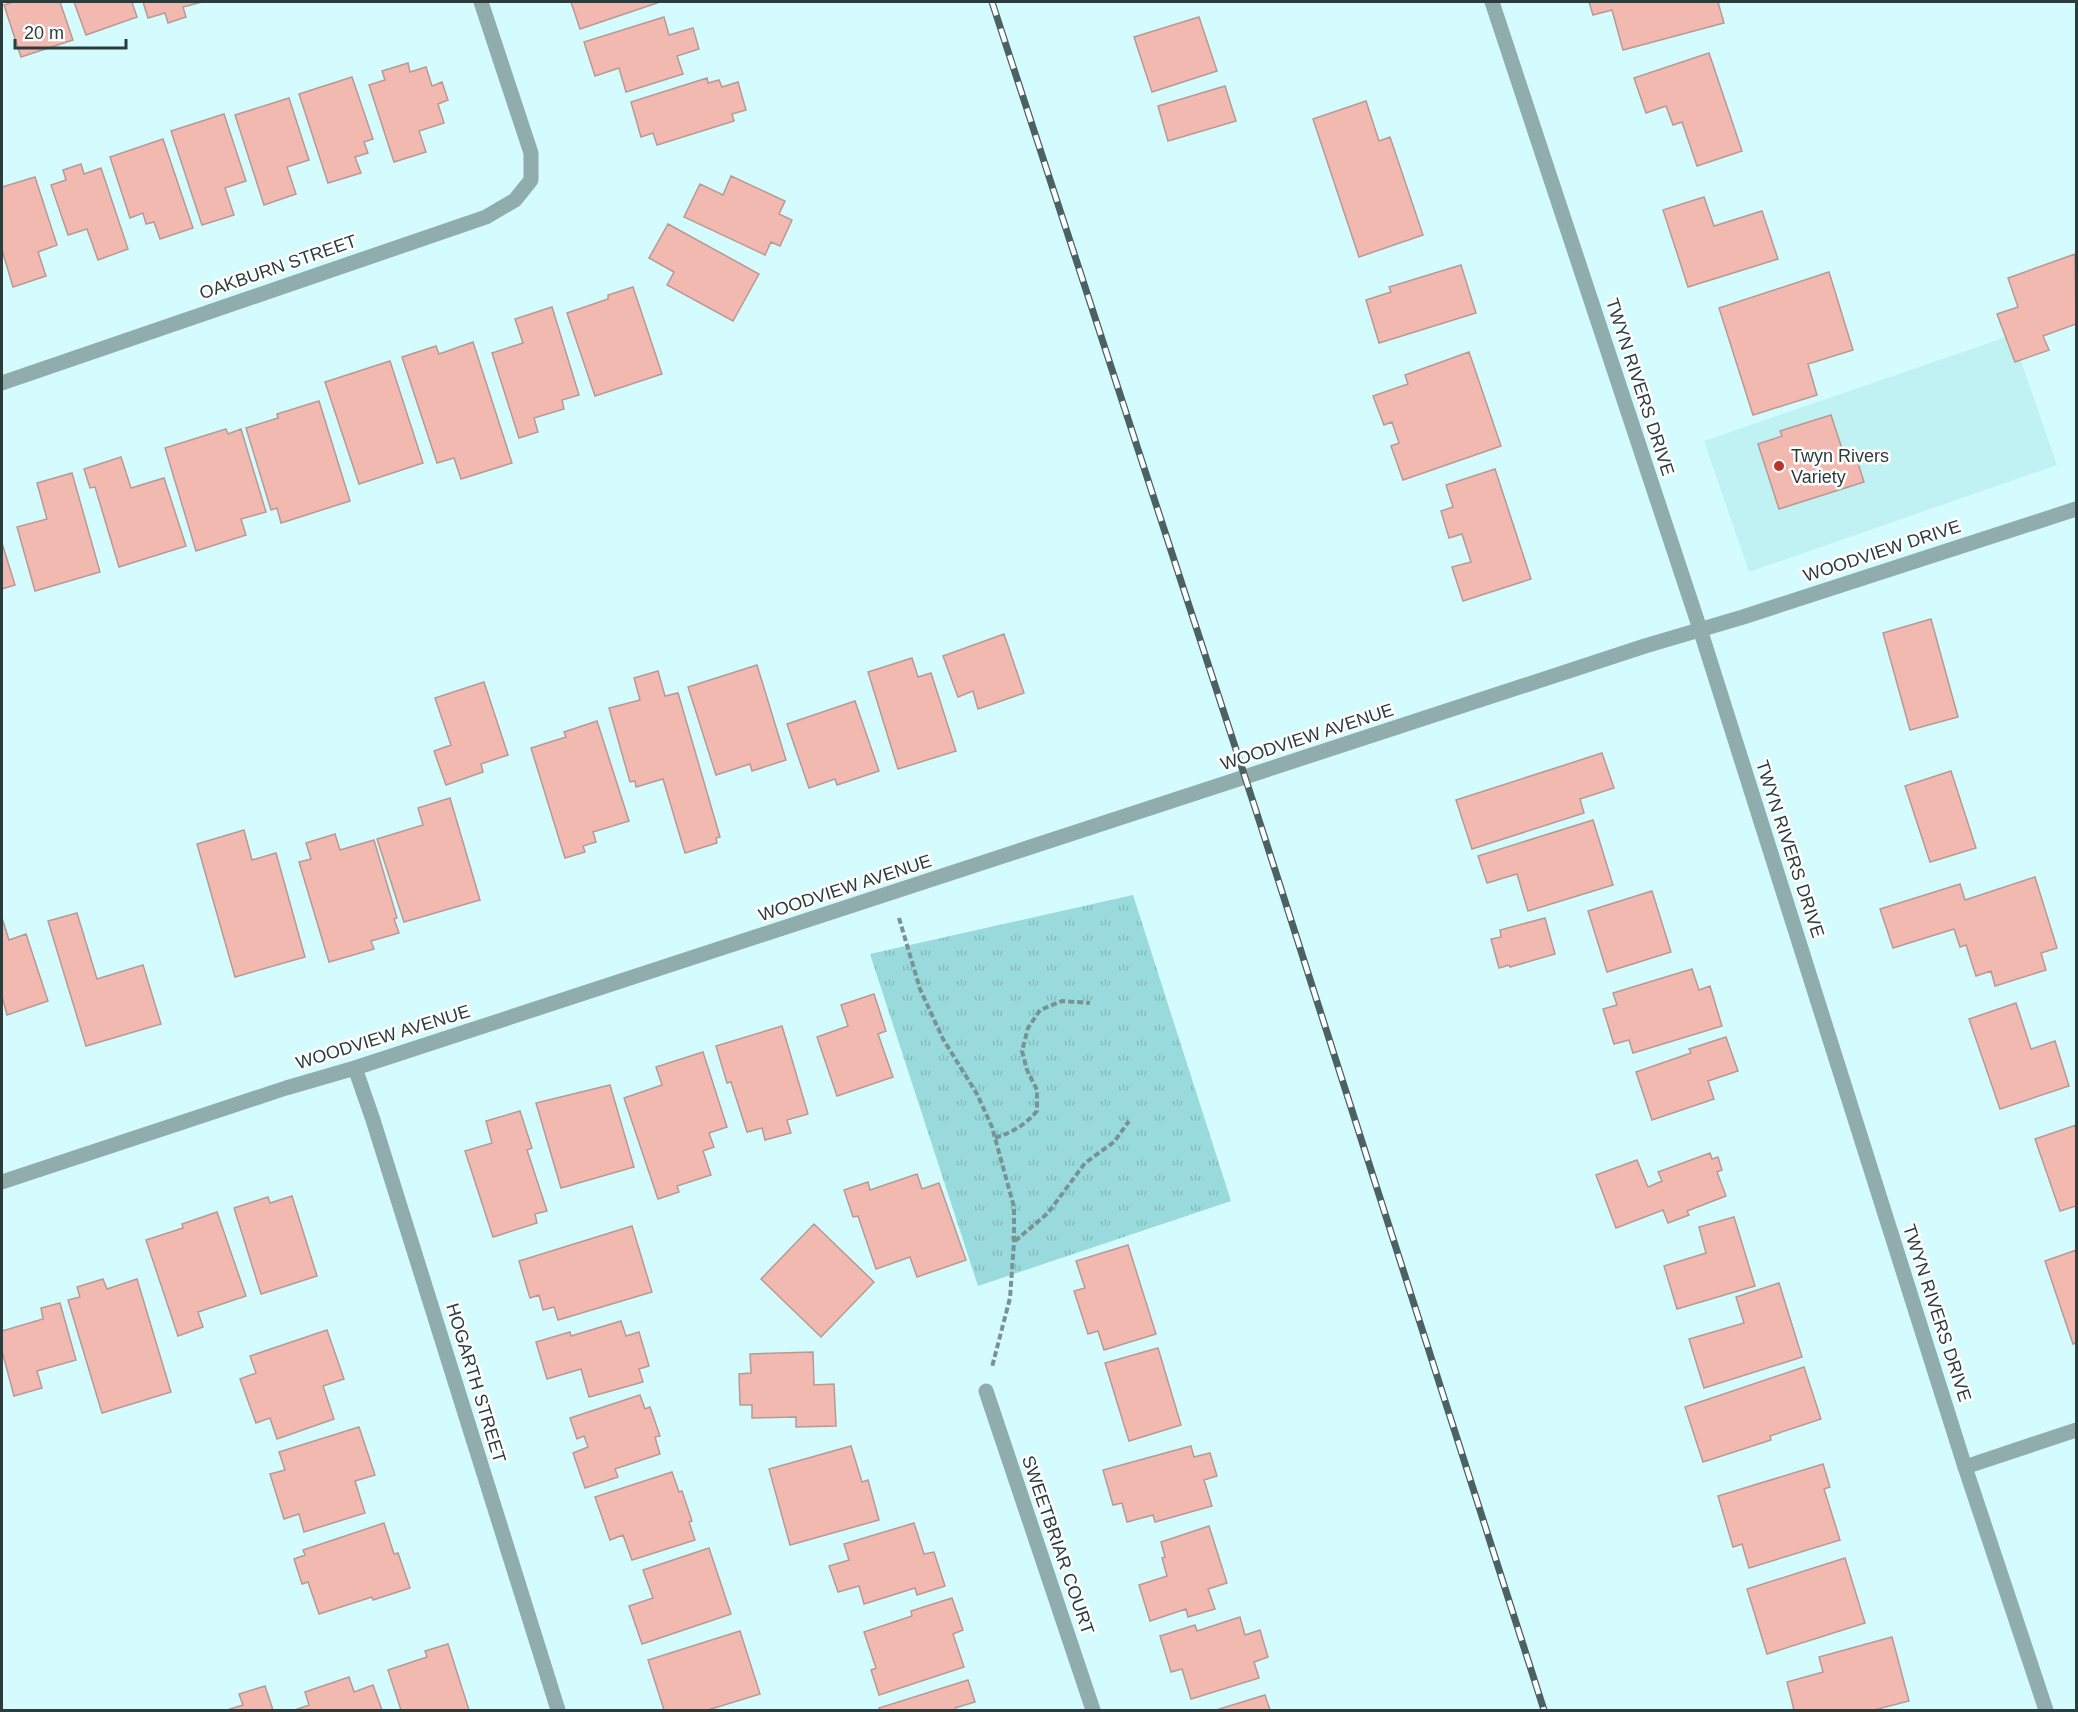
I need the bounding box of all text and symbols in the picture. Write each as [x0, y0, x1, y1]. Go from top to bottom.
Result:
scale bar [15, 12, 126, 50]
text: 20 m [24, 23, 64, 43]
street label: OAKBURN STREET [197, 231, 359, 303]
street label: TWYN RIVERS DRIVE [1602, 296, 1678, 478]
place label: Twyn Rivers Variety [1791, 446, 1889, 487]
marker: Twyn Rivers Variety [1772, 459, 1786, 473]
street label: WOODVIEW DRIVE [1801, 516, 1963, 586]
street label: WOODVIEW AVENUE [1218, 700, 1396, 774]
street label: TWYN RIVERS DRIVE [1752, 758, 1828, 940]
street label: WOODVIEW AVENUE [756, 851, 934, 925]
street label: WOODVIEW AVENUE [294, 1001, 472, 1073]
street label: TWYN RIVERS DRIVE [1899, 1222, 1975, 1404]
street label: HOGARTH STREET [442, 1301, 510, 1465]
street label: SWEETBRIAR COURT [1018, 1453, 1098, 1637]

